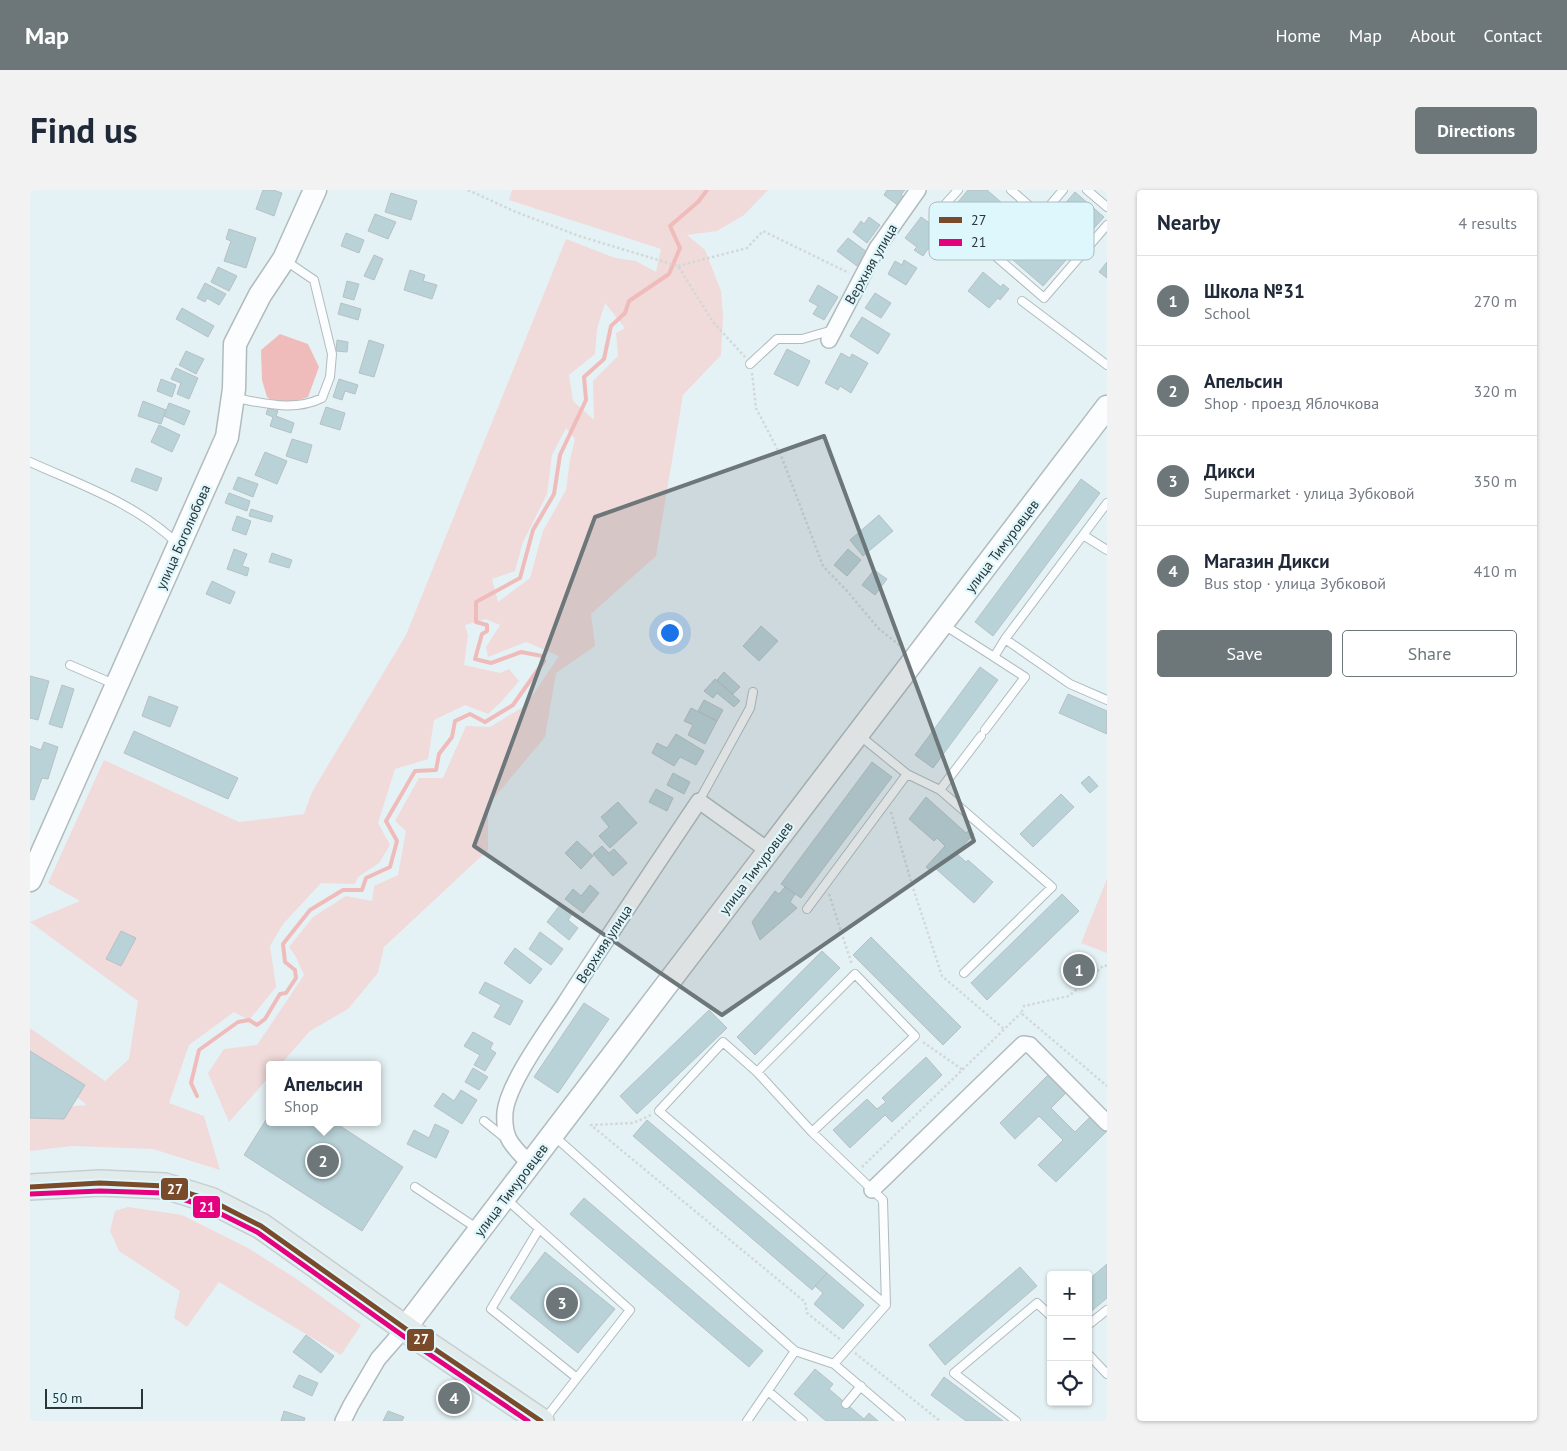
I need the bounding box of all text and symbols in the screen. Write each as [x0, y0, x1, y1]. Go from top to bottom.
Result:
text: Map [25, 20, 69, 51]
text: Home [1275, 24, 1321, 47]
text: Map [1349, 24, 1382, 47]
text: About [1410, 24, 1456, 47]
text: Contact [1484, 24, 1542, 47]
text: Find us [30, 107, 138, 153]
button: Directions [1415, 107, 1537, 154]
legend [929, 202, 1094, 260]
text: Nearby [1157, 209, 1220, 236]
text: 27 [971, 211, 986, 229]
text: 4 results [1458, 213, 1517, 233]
street label: Верхняя улица [841, 220, 901, 307]
text: 21 [971, 233, 986, 251]
text: Школа №31 [1204, 279, 1305, 303]
text: 1 [1168, 291, 1178, 311]
text: 270 m [1474, 291, 1517, 311]
text: School [1204, 303, 1250, 323]
text: Апельсин [1204, 369, 1283, 393]
text: 2 [1168, 381, 1178, 401]
text: 320 m [1474, 381, 1517, 401]
text: Shop · проезд Яблочкова [1204, 393, 1379, 413]
text: Дикси [1204, 459, 1255, 483]
text: 3 [1168, 471, 1178, 491]
text: 350 m [1474, 471, 1517, 491]
street label: улица Боголюбова [152, 482, 214, 592]
text: Supermarket · улица Зубковой [1204, 483, 1415, 503]
street label: улица Тимуровцев [961, 496, 1043, 596]
text: Магазин Дикси [1204, 549, 1330, 573]
text: 4 [1168, 561, 1178, 581]
text: 410 m [1474, 561, 1517, 581]
text: Bus stop · улица Зубковой [1204, 573, 1386, 593]
your location [657, 620, 683, 646]
button: Save [1157, 630, 1332, 677]
button: Share [1342, 630, 1517, 677]
street label: улица Тимуровцев [715, 818, 797, 918]
street label: Верхняя улица [572, 901, 636, 987]
pin: 1 [1063, 951, 1095, 989]
popup [266, 1061, 381, 1126]
text: Апельсин [284, 1072, 363, 1096]
text: Shop [284, 1096, 319, 1116]
street label: улица Тимуровцев [470, 1140, 552, 1240]
pin: 2 [307, 1142, 339, 1180]
line badge: 27 [160, 1177, 189, 1201]
text: 27 [167, 1180, 183, 1198]
line badge: 21 [192, 1195, 221, 1219]
text: 21 [199, 1198, 215, 1216]
map controls [1047, 1271, 1092, 1406]
button: + [1047, 1271, 1092, 1316]
pin: 3 [546, 1284, 578, 1322]
button: − [1047, 1316, 1092, 1361]
line badge: 27 [406, 1328, 435, 1352]
text: 27 [413, 1330, 429, 1348]
button: locate [1047, 1361, 1092, 1406]
pin: 4 [438, 1379, 470, 1417]
scale bar [45, 1386, 142, 1409]
text: 50 m [52, 1389, 82, 1407]

